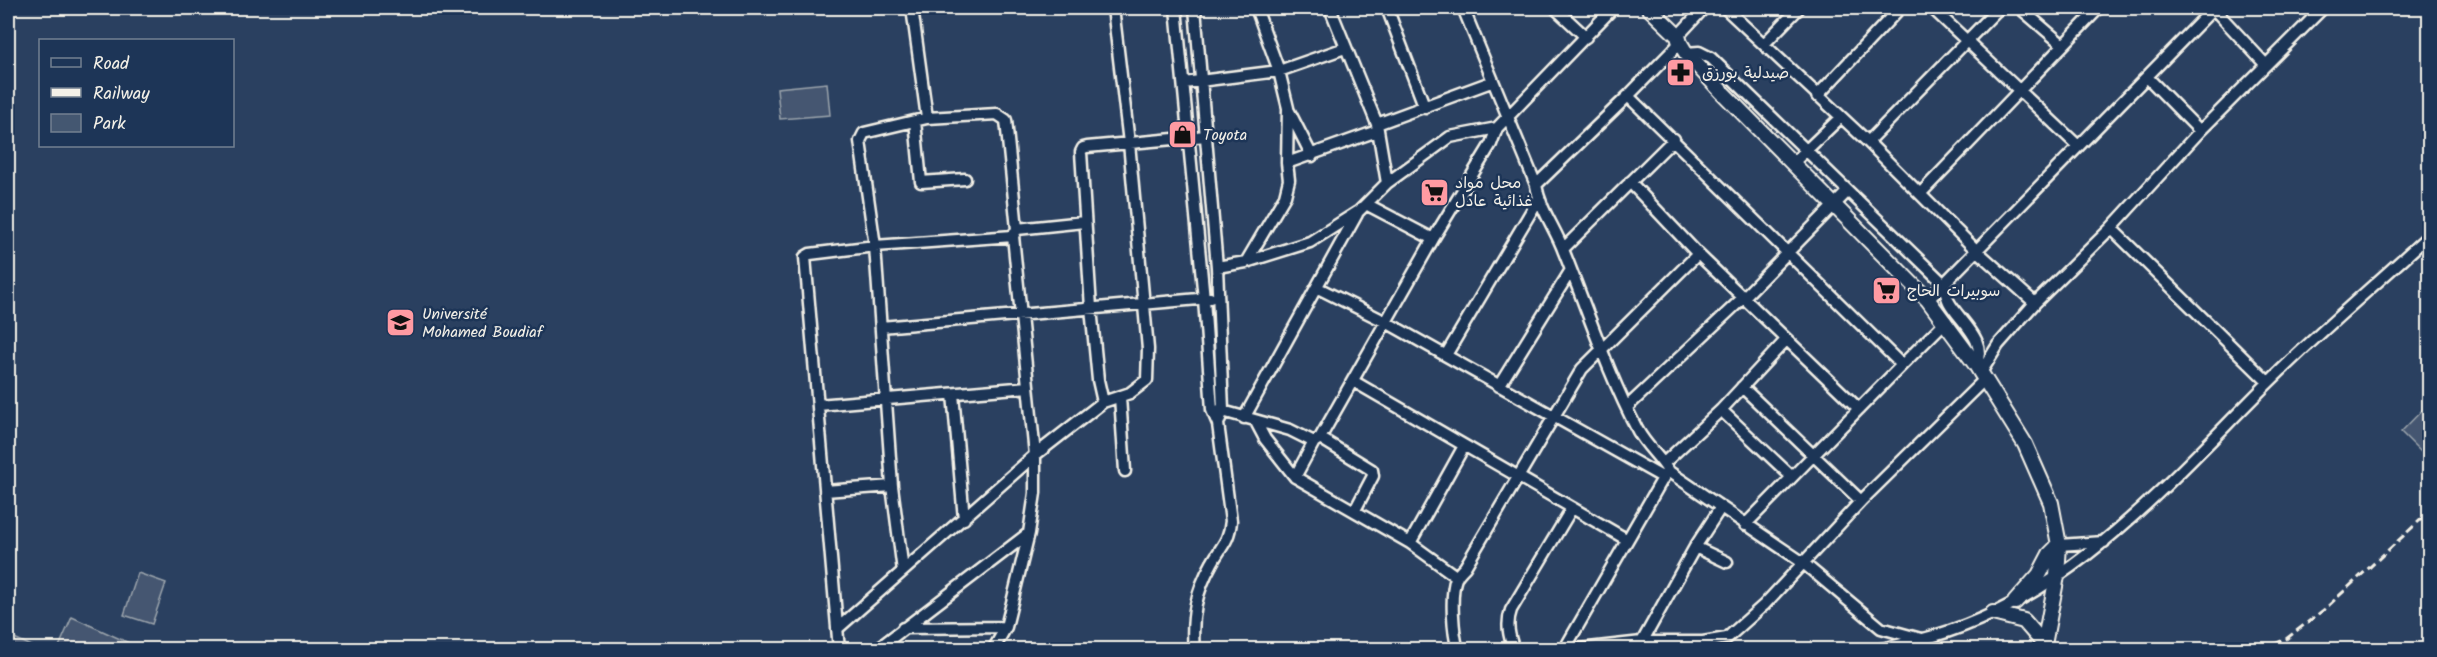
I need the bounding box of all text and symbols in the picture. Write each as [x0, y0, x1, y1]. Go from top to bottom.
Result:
legend [39, 39, 234, 147]
text: Road [93, 50, 130, 79]
pharmacy icon: صيدلية بورزق [1665, 57, 1697, 89]
place label: صيدلية بورزق [1702, 61, 1789, 86]
text: Railway [93, 80, 150, 109]
text: Park [93, 110, 126, 139]
shop icon: Toyota [1166, 119, 1198, 151]
place label: Toyota [1203, 123, 1247, 148]
place label: محل مواد غذائية عادل [1455, 171, 1533, 214]
supermarket icon: محل مواد غذائية عادل [1418, 176, 1450, 208]
supermarket icon: سوبيرات الحاج [1870, 275, 1902, 307]
place label: سوبيرات الحاج [1907, 279, 2000, 304]
place label: Université Mohamed Boudiaf [422, 302, 545, 345]
school or university icon: Université Mohamed Boudiaf [385, 307, 417, 339]

